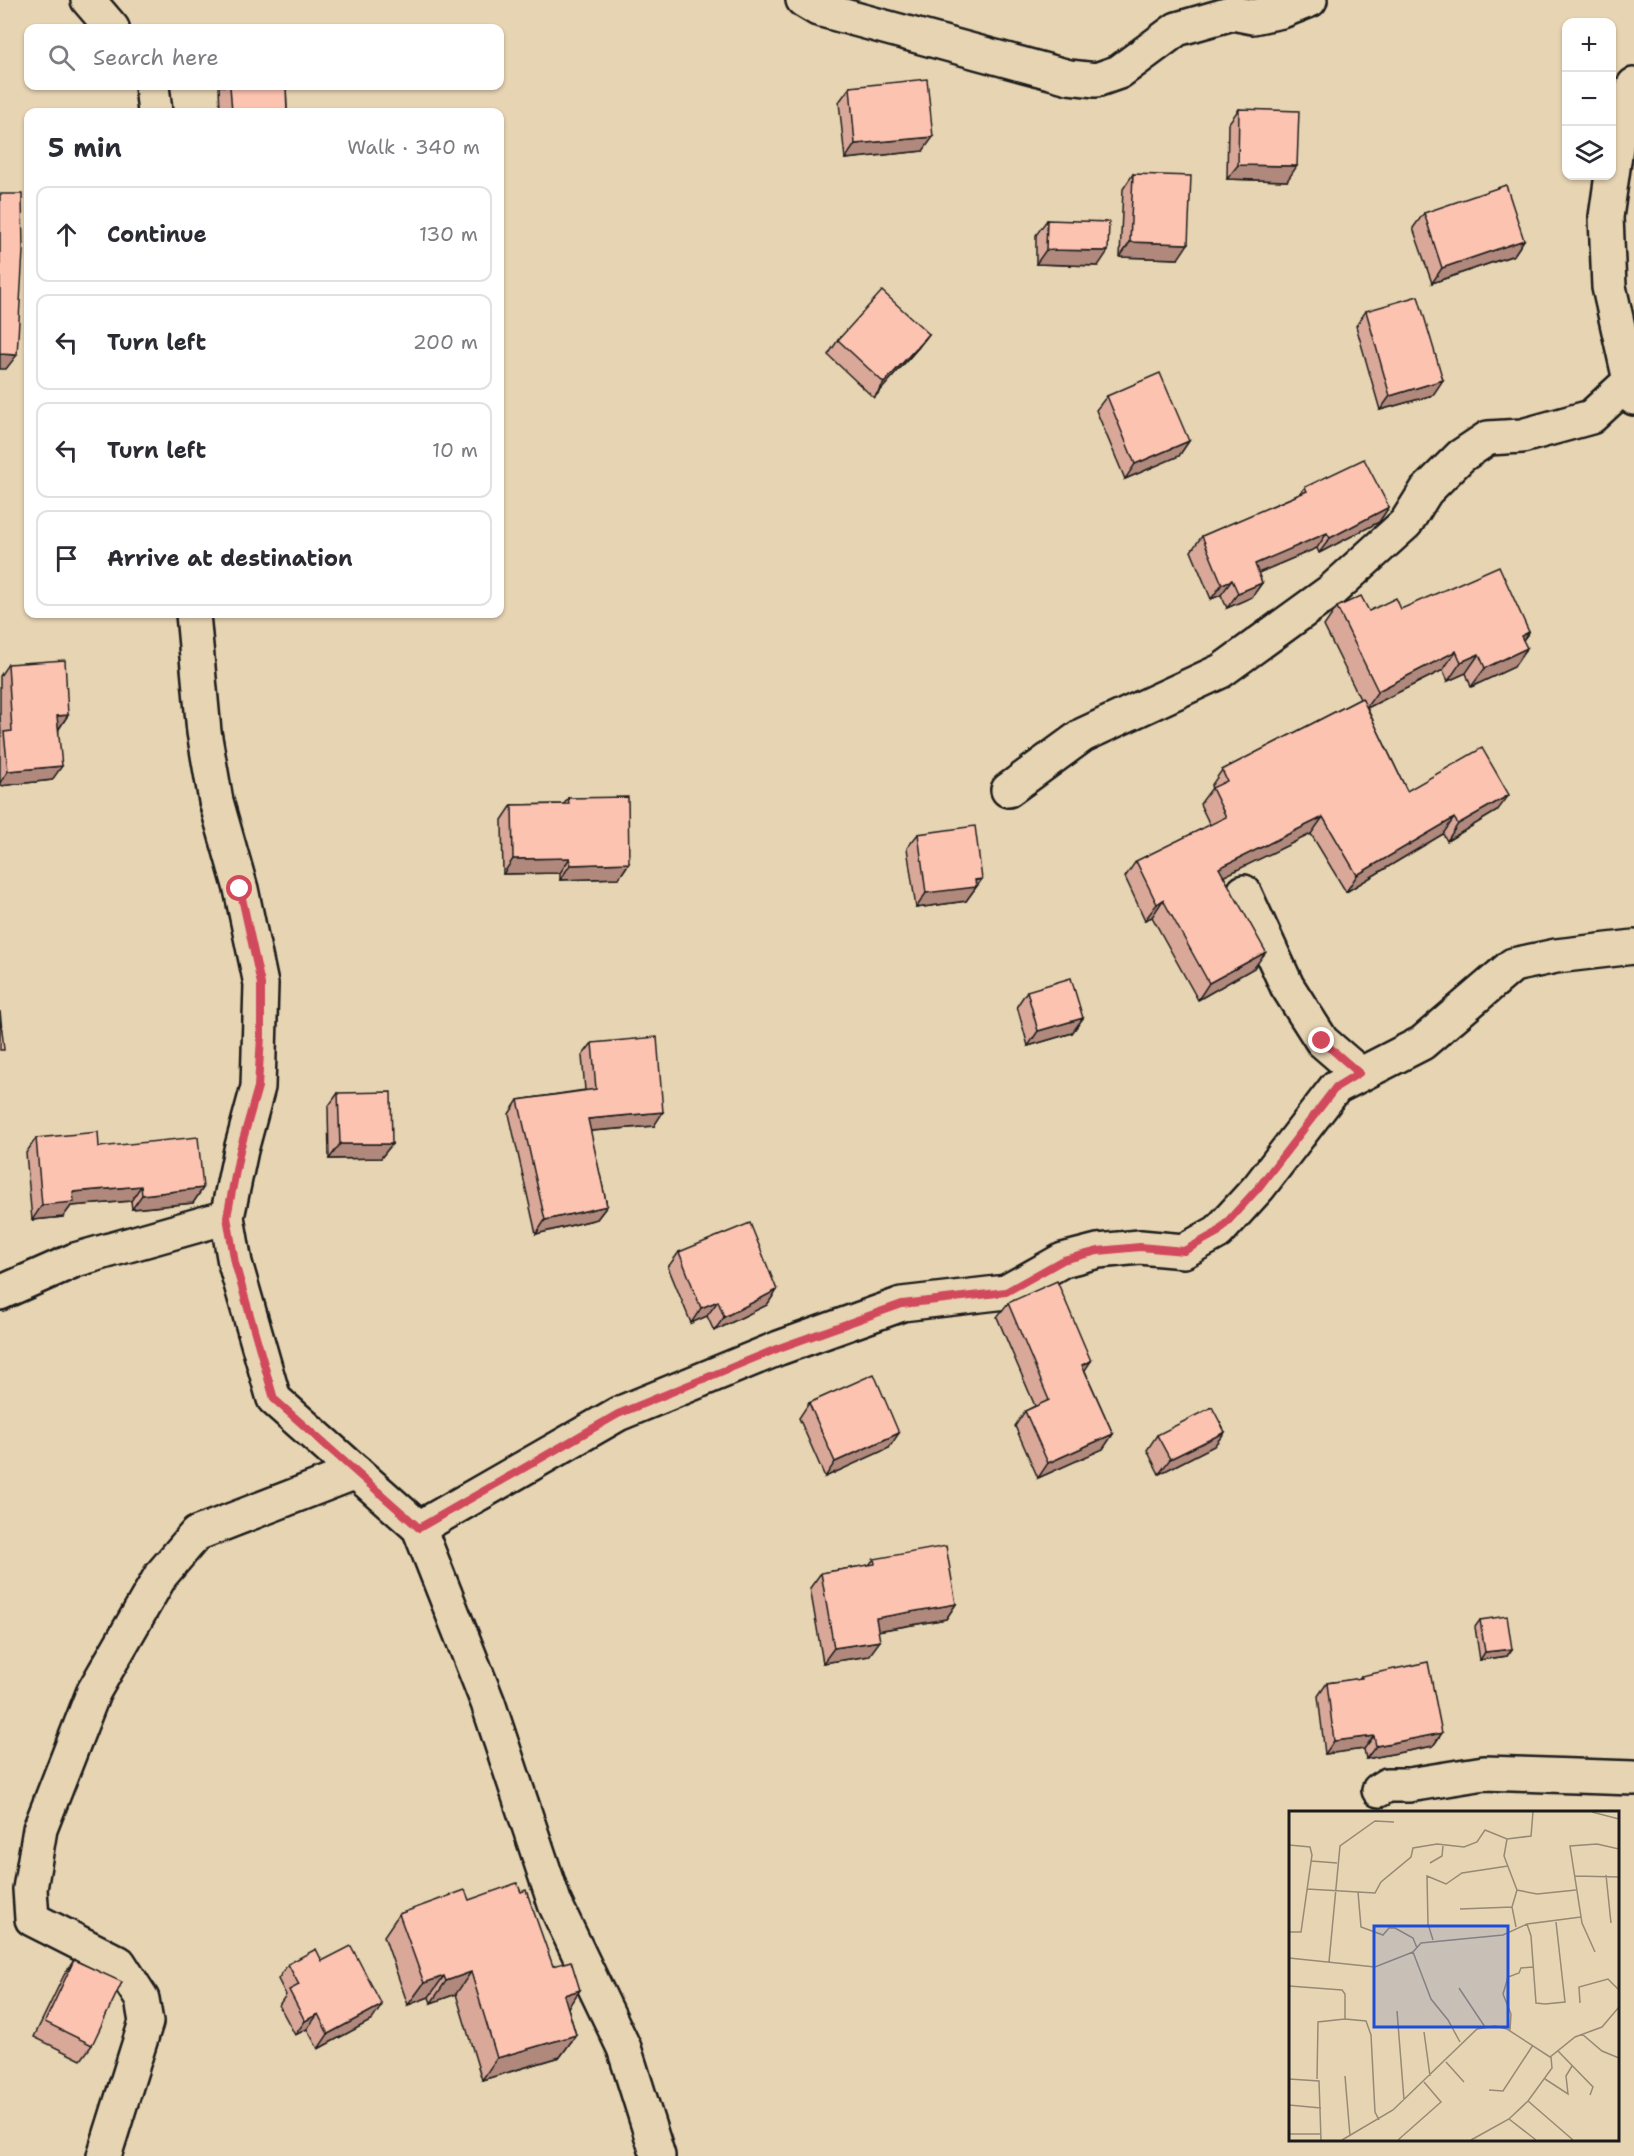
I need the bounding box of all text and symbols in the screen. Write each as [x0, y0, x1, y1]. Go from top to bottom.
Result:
map controls [1562, 18, 1616, 180]
button: + [1562, 18, 1616, 72]
search box [24, 24, 504, 90]
icon: search [45, 41, 78, 74]
text: Search here [93, 43, 219, 72]
button: − [1562, 72, 1616, 126]
button: layers [1562, 126, 1616, 180]
text: 5 min [48, 130, 122, 165]
text: Walk · 340 m [347, 134, 480, 160]
icon: ahead [50, 218, 83, 251]
text: Continue [107, 220, 207, 249]
text: 130 m [419, 221, 478, 247]
icon: left [50, 326, 83, 359]
text: Turn left [107, 328, 206, 357]
text: 200 m [413, 329, 478, 355]
icon: left [50, 434, 83, 467]
text: Turn left [107, 436, 206, 465]
text: 10 m [432, 437, 478, 463]
icon: arrive [50, 542, 83, 575]
text: Arrive at destination [107, 544, 353, 573]
route start [226, 875, 252, 901]
route end [1308, 1027, 1334, 1053]
inset map [1289, 1811, 1619, 2141]

